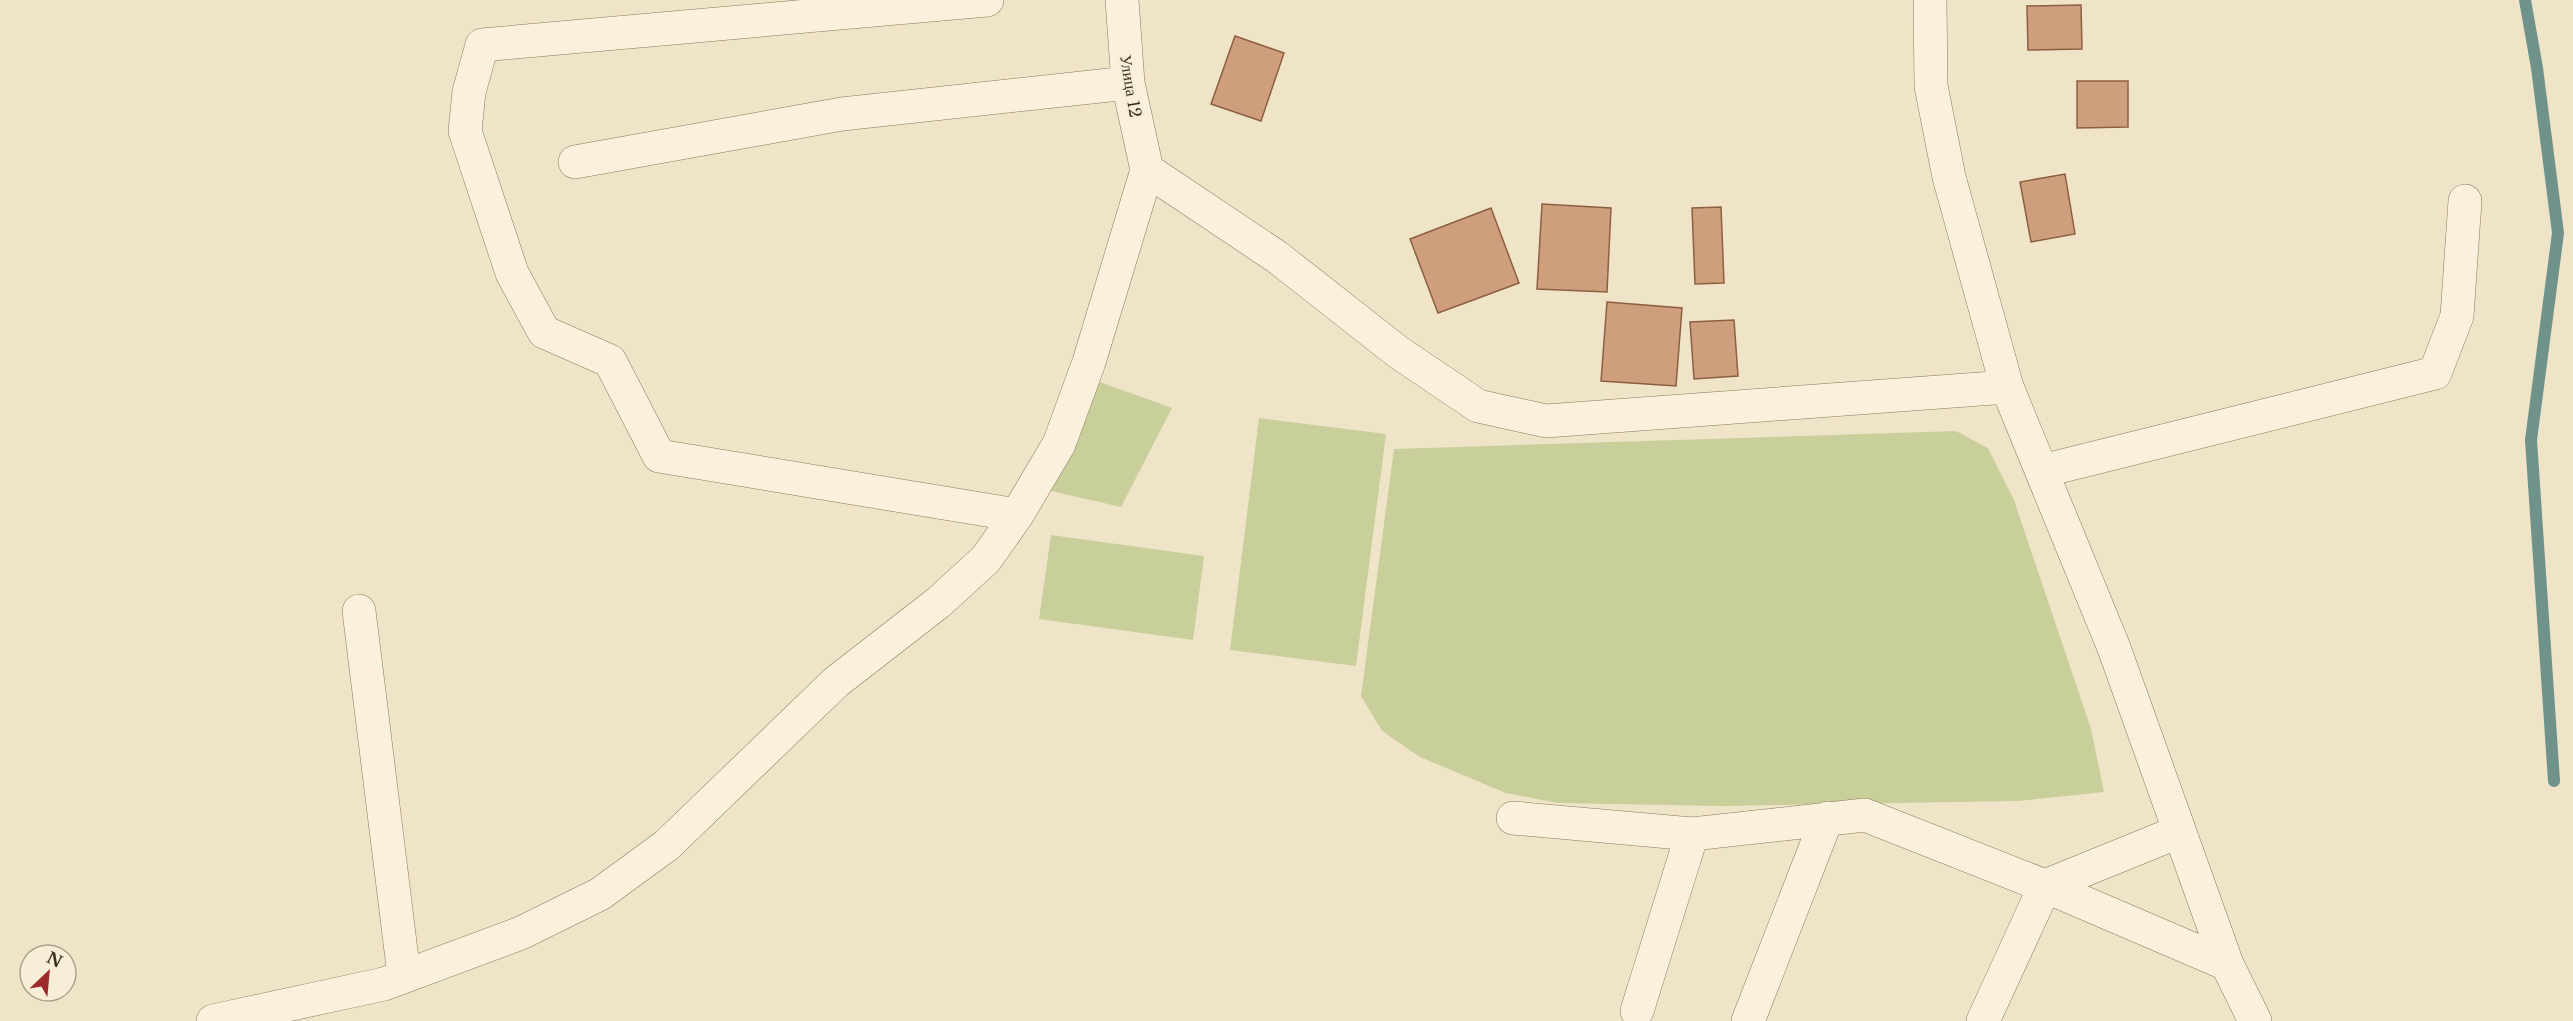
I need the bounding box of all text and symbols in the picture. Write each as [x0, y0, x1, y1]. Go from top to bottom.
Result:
street label: Улица 12 [1116, 53, 1146, 119]
north arrow [18, 943, 78, 1003]
text: N [43, 947, 66, 972]

